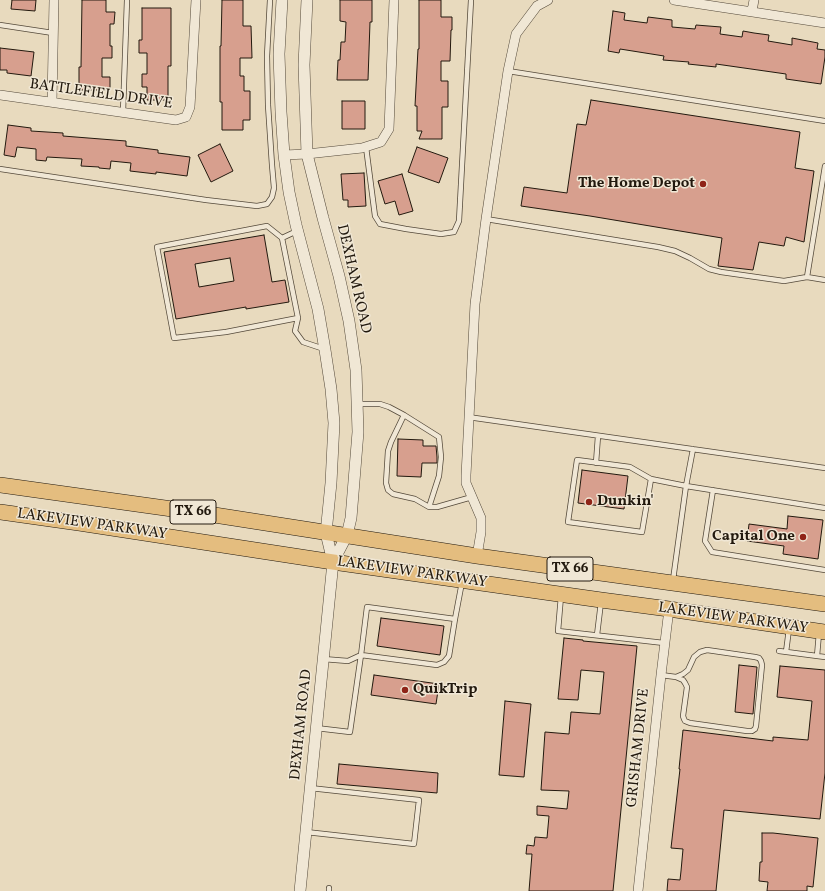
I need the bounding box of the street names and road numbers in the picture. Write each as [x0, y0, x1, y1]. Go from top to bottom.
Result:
street label: BATTLEFIELD DRIVE [29, 76, 173, 114]
street label: DEXHAM ROAD [332, 223, 374, 335]
road number: TX 66 [170, 500, 216, 524]
street label: LAKEVIEW PARKWAY [16, 506, 168, 544]
street label: LAKEVIEW PARKWAY [336, 554, 488, 592]
road number: TX 66 [547, 557, 593, 581]
street label: LAKEVIEW PARKWAY [657, 600, 809, 638]
street label: DEXHAM ROAD [287, 669, 317, 781]
street label: GRISHAM DRIVE [624, 688, 654, 808]

